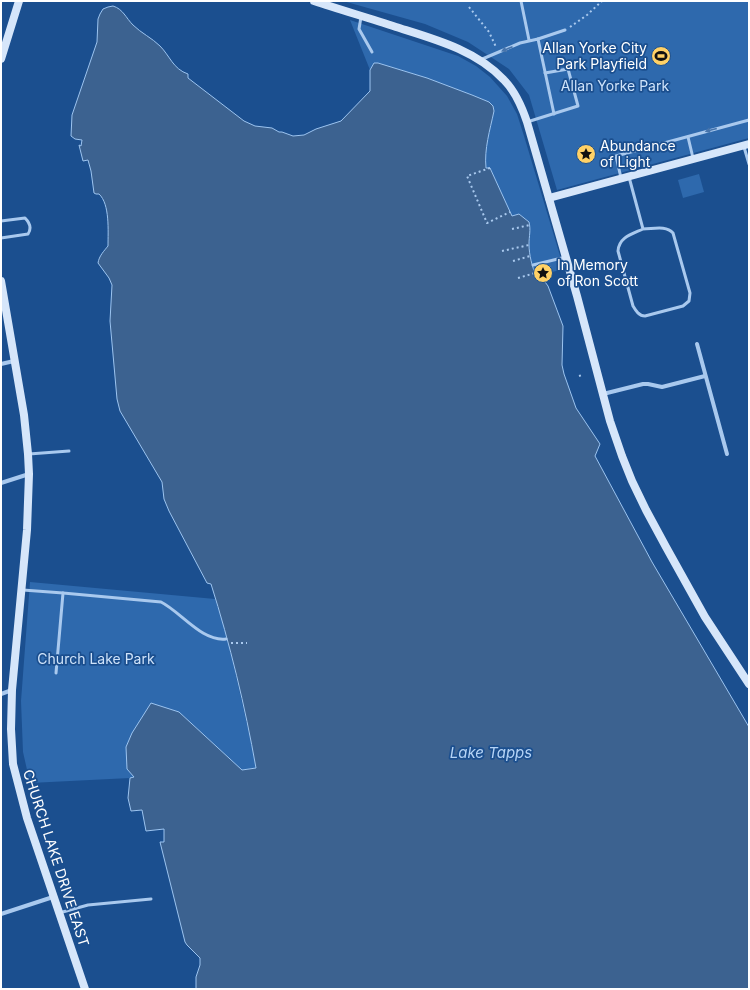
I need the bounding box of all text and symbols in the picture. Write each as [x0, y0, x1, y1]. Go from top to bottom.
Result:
place label: Allan Yorke City Park Playfield [542, 39, 647, 72]
sports icon: Allan Yorke City Park Playfield [650, 45, 672, 67]
one-way arrow [501, 46, 513, 52]
park label: Allan Yorke Park [561, 77, 669, 94]
one-way arrow [705, 127, 717, 133]
place label: Abundance of Light [600, 137, 676, 170]
place icon: Abundance of Light [575, 143, 597, 165]
place label: In Memory of Ron Scott [557, 256, 639, 289]
place icon: In Memory of Ron Scott [532, 262, 554, 284]
park label: Church Lake Park [37, 650, 155, 667]
water label: Lake Tapps [450, 743, 532, 762]
street label: CHURCH LAKE DRIVE EAST [20, 767, 93, 948]

